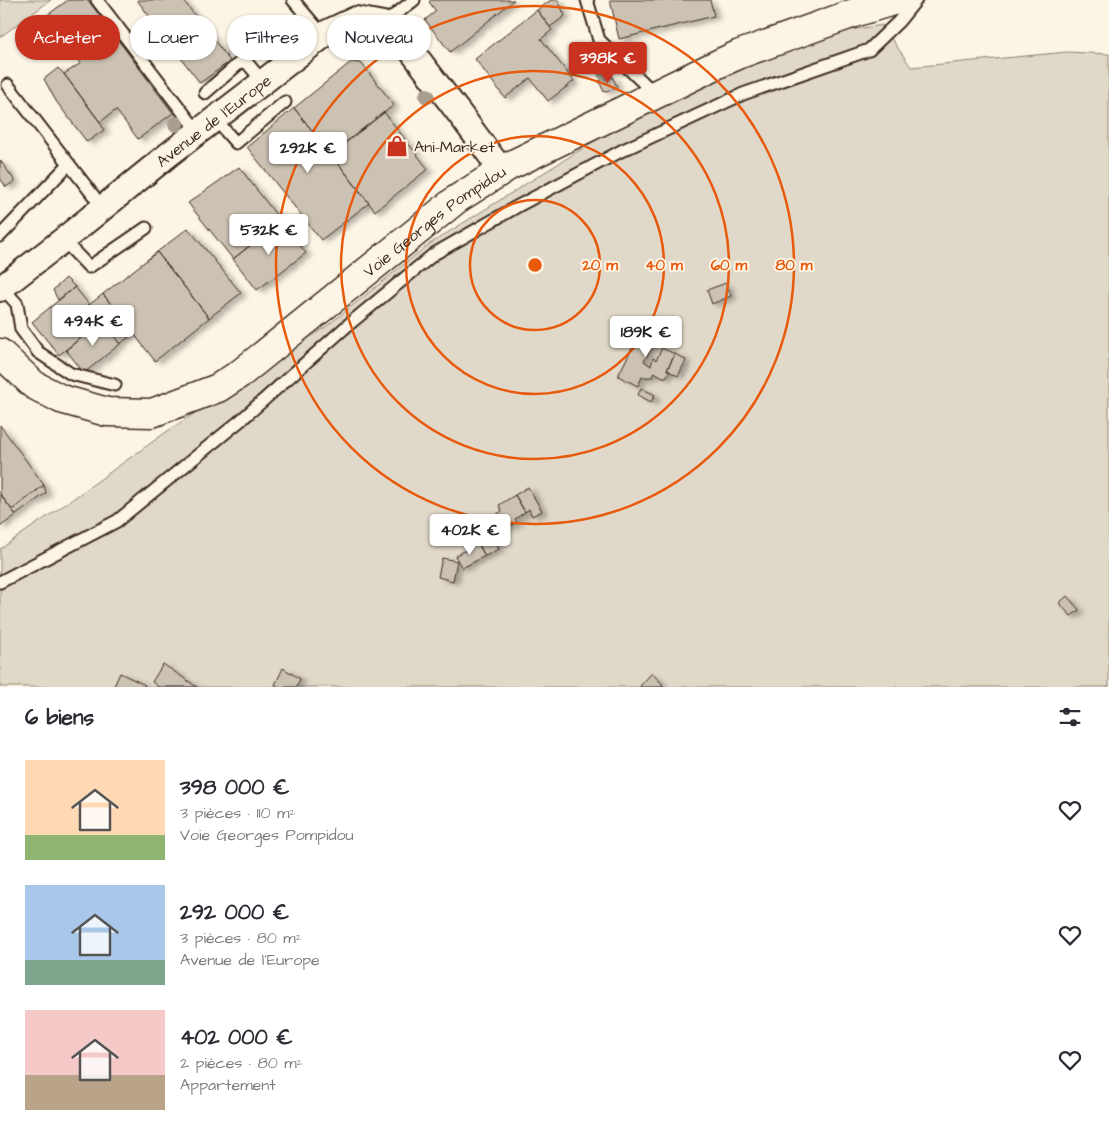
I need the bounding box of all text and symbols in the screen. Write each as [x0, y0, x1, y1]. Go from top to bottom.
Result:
chip: Acheter [15, 15, 120, 60]
chip: Louer [130, 15, 217, 60]
chip: Filtres [227, 15, 317, 60]
chip: Nouveau [327, 15, 431, 60]
pin: 398K € [567, 42, 649, 84]
text: 398K € [580, 47, 636, 69]
street label: Avenue de l'Europe [152, 69, 276, 172]
pin: 292K € [267, 132, 349, 174]
shop icon: Ani-Market [384, 133, 410, 159]
place label: Ani-Market [414, 136, 495, 158]
text: 292K € [280, 137, 336, 159]
street label: Voie Georges Pompidou [359, 161, 510, 282]
pin: 532K € [228, 214, 310, 256]
text: 532K € [240, 219, 298, 241]
text: 20 m [581, 255, 618, 276]
text: 40 m [645, 255, 683, 276]
text: 60 m [711, 255, 748, 276]
text: 80 m [776, 255, 813, 276]
centre of rings [526, 256, 544, 274]
pin: 494K € [52, 304, 134, 347]
text: 494K € [63, 310, 123, 332]
pin: 189K € [605, 316, 687, 358]
text: 189K € [621, 321, 671, 343]
pin: 402K € [429, 514, 511, 556]
text: 402K € [441, 519, 499, 541]
text: 6 biens [25, 703, 94, 732]
icon: filters [1056, 703, 1084, 731]
text: 398 000 € [180, 773, 290, 802]
icon: home [65, 780, 125, 840]
icon: heart [1056, 796, 1084, 824]
text: 3 pièces · 110 m² [180, 802, 295, 824]
text: Voie Georges Pompidou [180, 824, 354, 846]
text: 292 000 € [180, 898, 289, 927]
icon: home [65, 905, 125, 965]
icon: heart [1056, 921, 1084, 949]
text: 3 pièces · 80 m² [180, 927, 302, 949]
text: Avenue de l'Europe [180, 949, 320, 971]
text: 402 000 € [180, 1023, 293, 1052]
icon: home [65, 1030, 125, 1090]
icon: heart [1056, 1046, 1084, 1074]
text: 2 pièces · 80 m² [180, 1052, 303, 1074]
text: Appartement [180, 1074, 276, 1096]

